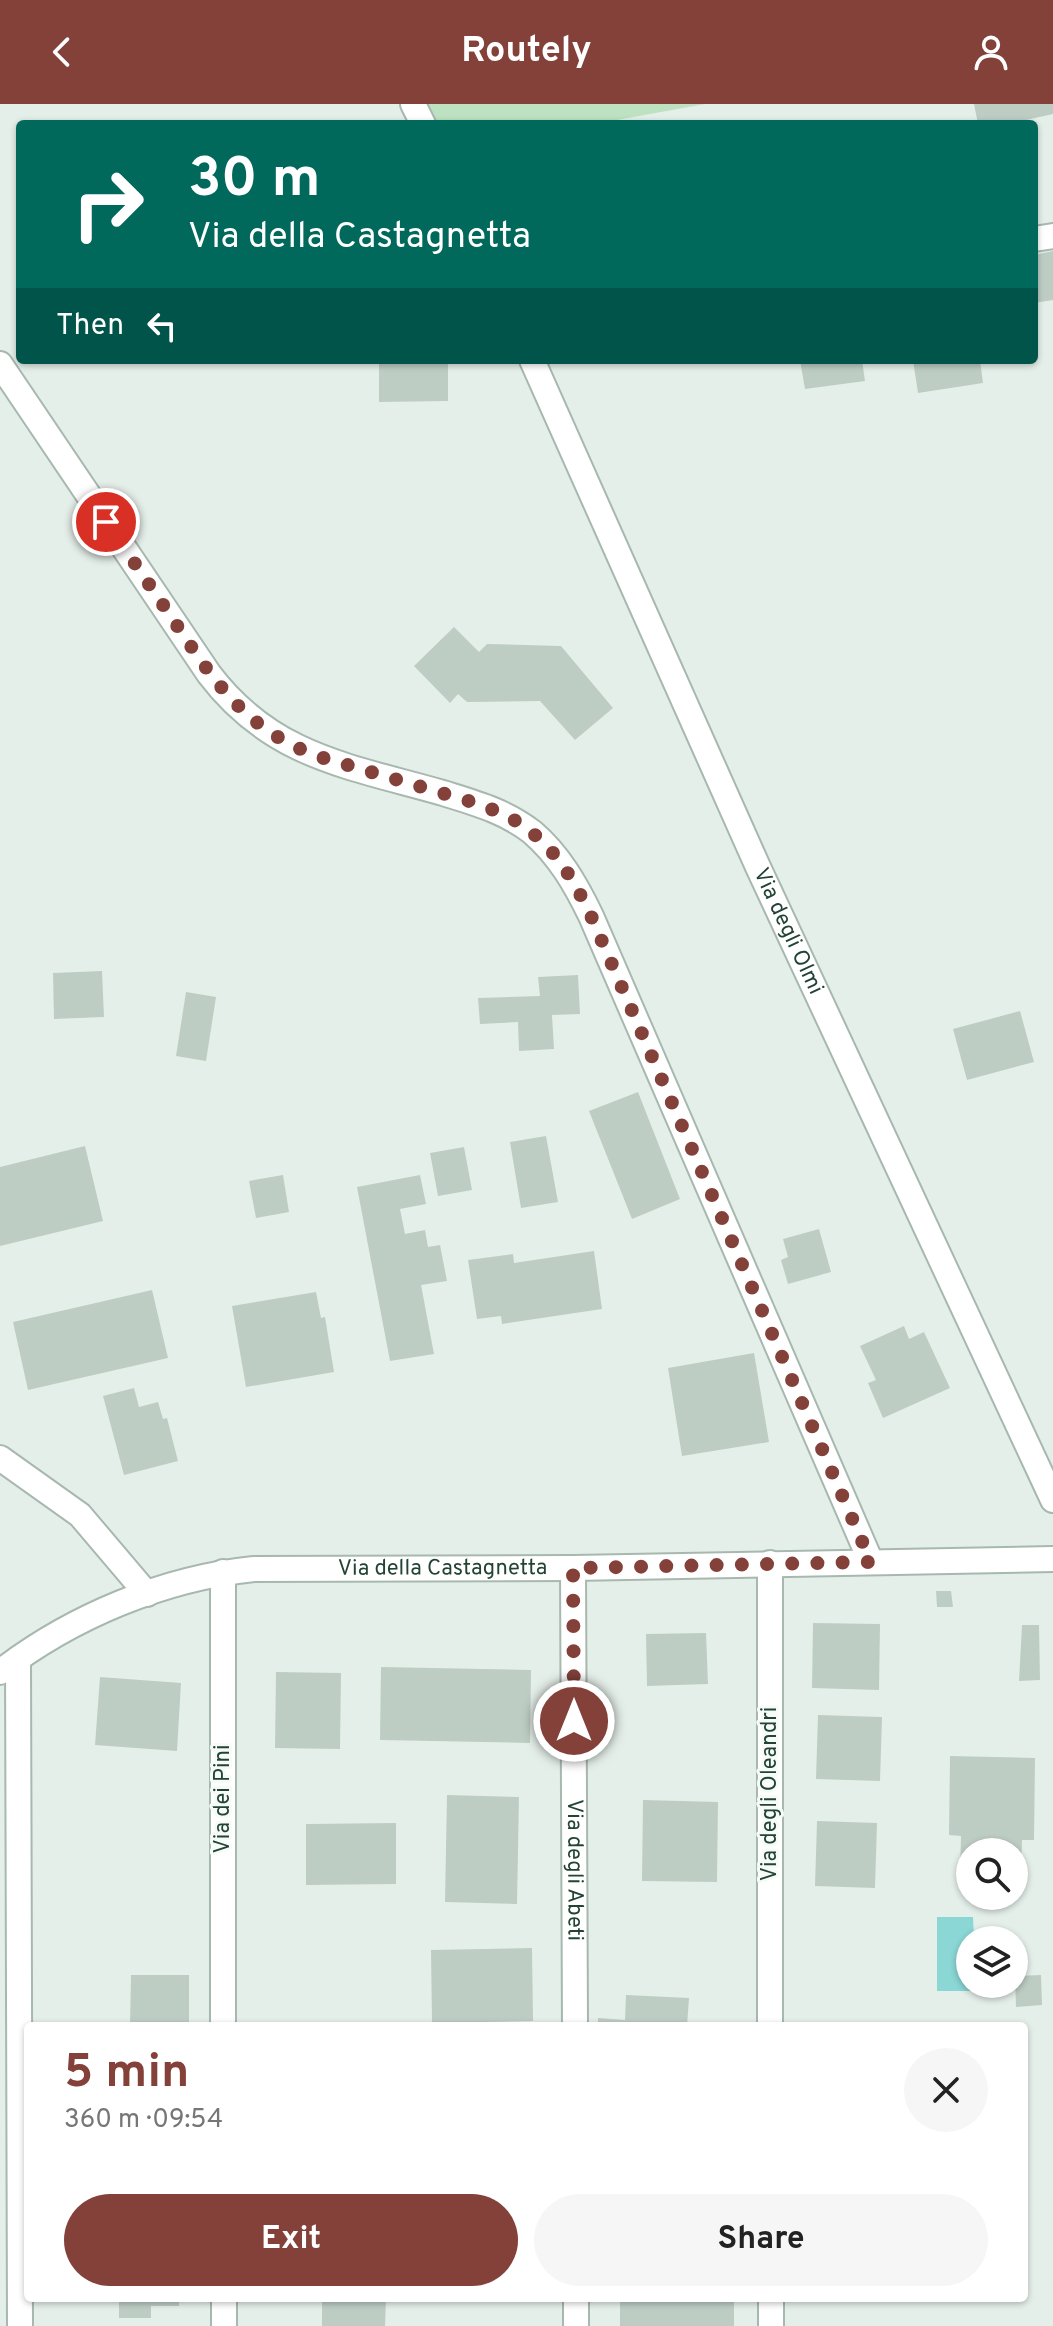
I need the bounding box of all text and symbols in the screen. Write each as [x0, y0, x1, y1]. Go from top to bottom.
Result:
text: Routely [461, 29, 592, 75]
icon: back [40, 30, 84, 74]
icon: person [969, 30, 1013, 74]
text: 30 m [188, 146, 321, 216]
icon: right [56, 152, 160, 256]
text: Via della Castagnetta [188, 215, 531, 261]
icon: left [140, 304, 184, 348]
text: Then [56, 308, 124, 345]
pin [72, 488, 140, 556]
icon: arrive [84, 500, 128, 544]
street label: Via degli Olmi [747, 864, 829, 999]
street label: Via della Castagnetta [338, 1555, 547, 1582]
position arrow [532, 1679, 616, 1763]
street label: Via degli Oleandri [757, 1707, 784, 1881]
street label: Via dei Pini [210, 1744, 237, 1854]
street label: Via degli Abeti [561, 1799, 588, 1941]
map controls [956, 1838, 1028, 1998]
button: search [956, 1838, 1028, 1910]
button: layers [956, 1926, 1028, 1998]
text: 5 min [64, 2044, 189, 2104]
button: close [904, 2048, 988, 2132]
text: 360 m · 09:54 [64, 2104, 223, 2137]
button: Exit [64, 2194, 518, 2286]
button: Share [534, 2194, 988, 2286]

